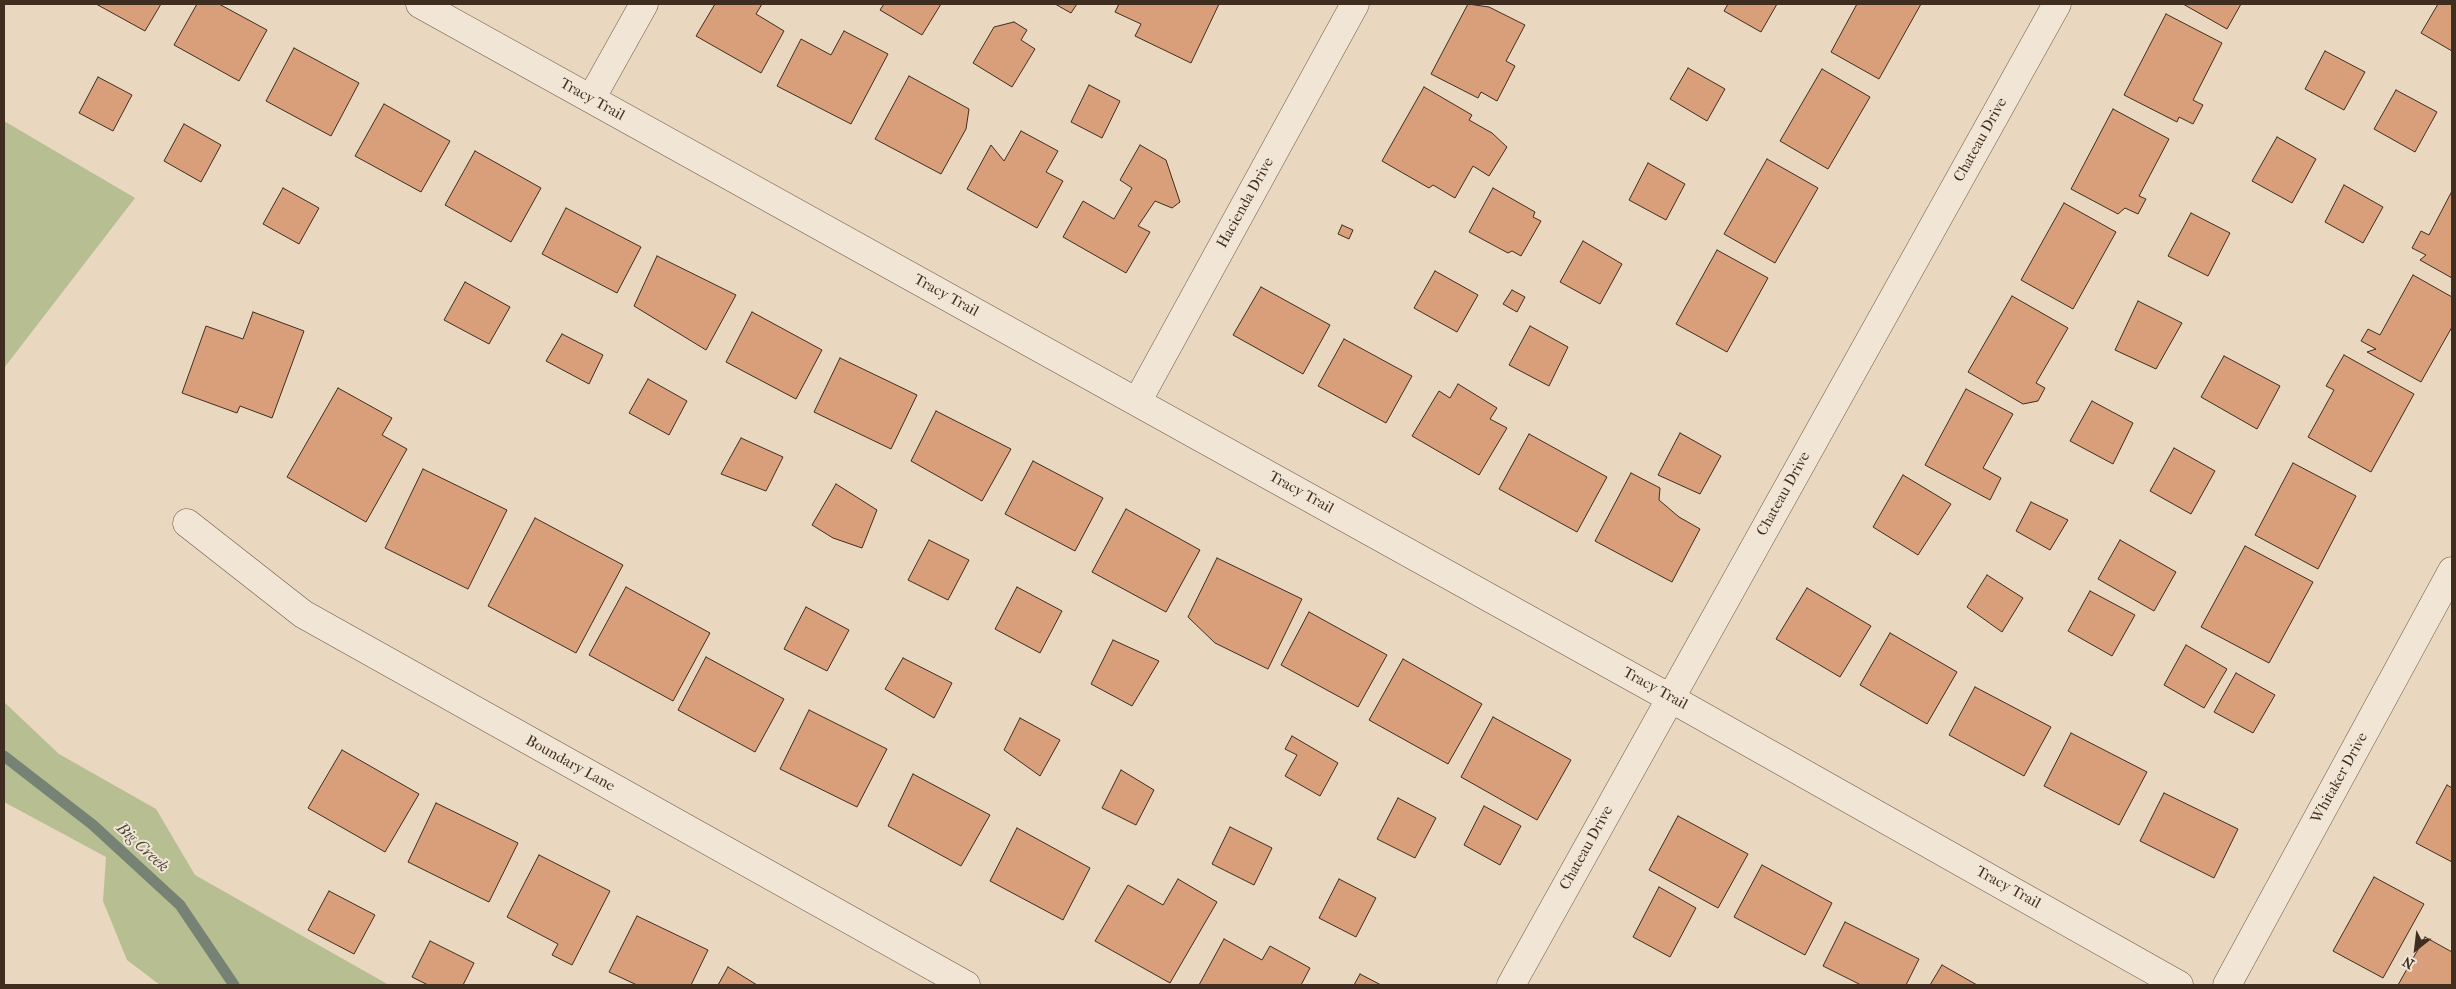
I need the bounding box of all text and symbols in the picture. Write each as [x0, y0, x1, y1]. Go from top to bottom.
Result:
street label: Tracy Trail [557, 75, 627, 125]
street label: Chateau Drive [1950, 95, 2012, 185]
street label: Hacienda Drive [1214, 155, 1278, 251]
street label: Tracy Trail [911, 271, 981, 321]
street label: Chateau Drive [1753, 449, 1815, 539]
street label: Tracy Trail [1266, 468, 1336, 518]
street label: Tracy Trail [1620, 664, 1690, 714]
street label: Whitaker Drive [2308, 730, 2372, 826]
street label: Boundary Lane [522, 732, 618, 796]
street label: Chateau Drive [1556, 803, 1618, 893]
water label: Big Creek [112, 819, 172, 877]
street label: Tracy Trail [1973, 863, 2043, 913]
north arrow [2391, 924, 2441, 974]
text: N [2400, 953, 2417, 973]

